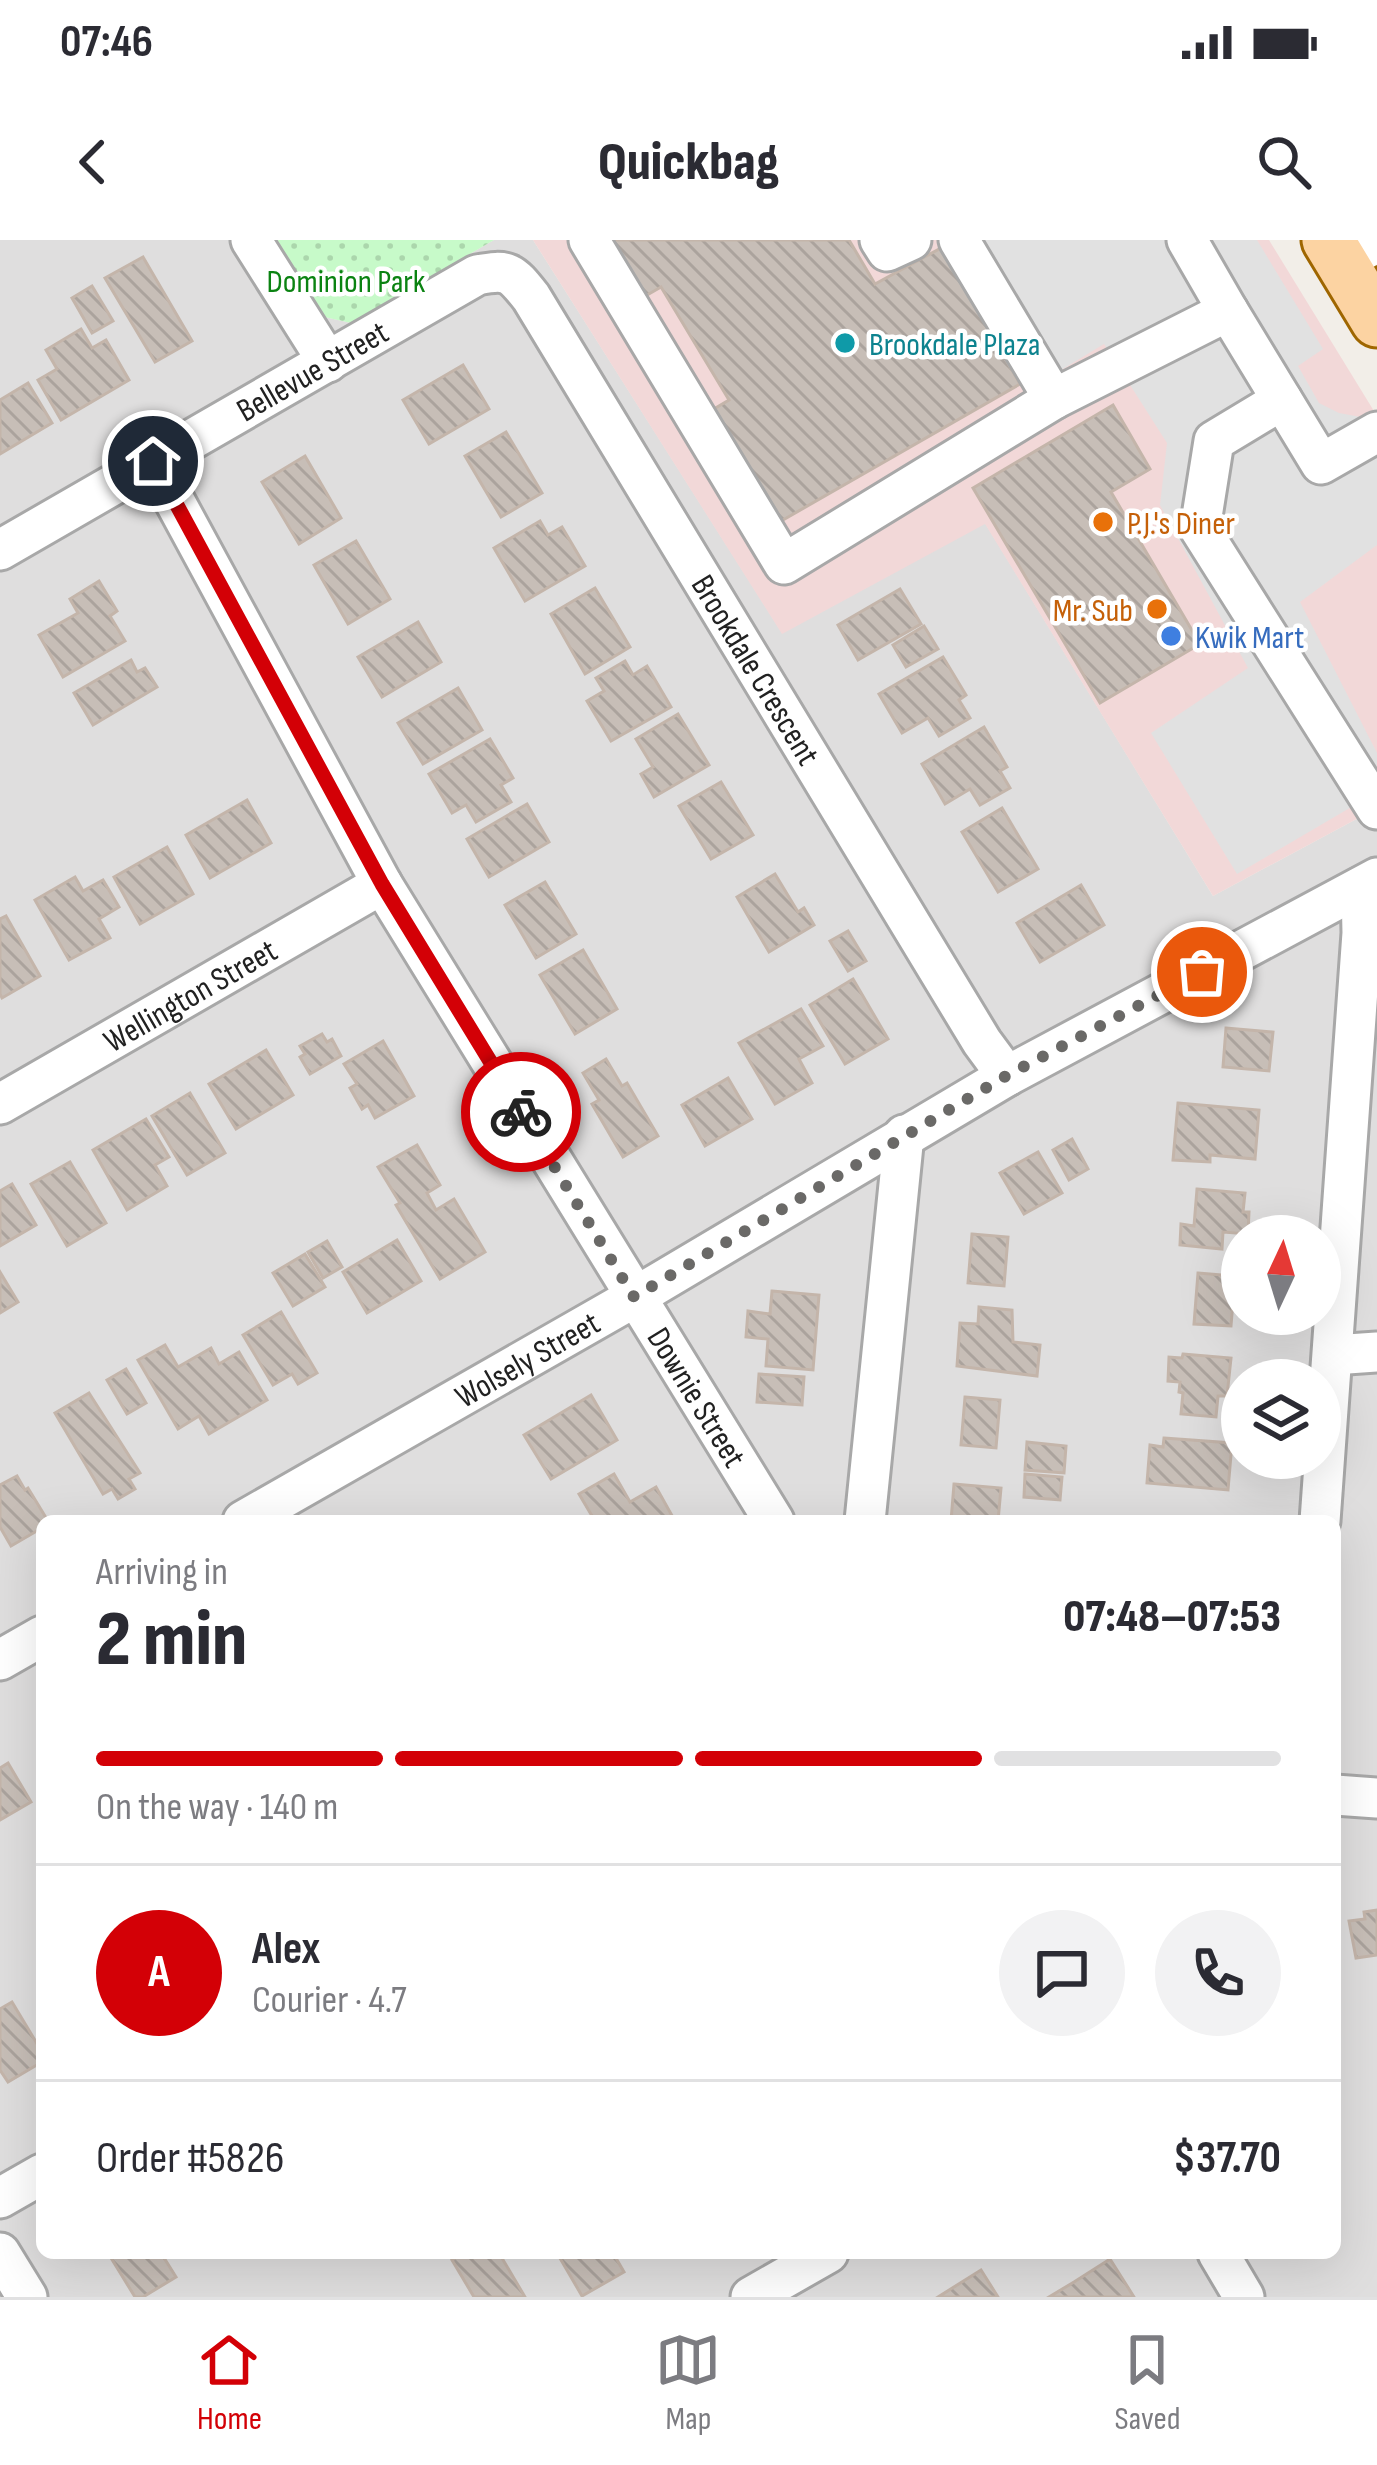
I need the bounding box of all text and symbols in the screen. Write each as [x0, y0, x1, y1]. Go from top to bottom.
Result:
text: 07:46 [60, 15, 153, 70]
icon: back [60, 129, 126, 195]
icon: search [1251, 129, 1317, 195]
text: Quickbag [598, 130, 779, 195]
park label: Dominion Park [267, 262, 426, 302]
street label: Bellevue Street [230, 313, 396, 431]
place label: Brookdale Plaza [869, 325, 1041, 365]
marker: Brookdale Plaza [832, 330, 858, 356]
pin [102, 410, 204, 512]
icon: home [120, 428, 186, 494]
place label: P.J.'s Diner [1127, 504, 1235, 544]
marker: P.J.'s Diner [1090, 509, 1116, 535]
street label: Brookdale Crescent [682, 568, 828, 773]
place label: Mr. Sub [1053, 591, 1133, 631]
marker: Mr. Sub [1144, 596, 1170, 622]
place label: Kwik Mart [1195, 618, 1304, 658]
marker: Kwik Mart [1158, 623, 1184, 649]
pin [1151, 921, 1253, 1023]
street label: Wellington Street [97, 931, 284, 1062]
icon: bag [1169, 939, 1235, 1005]
courier [461, 1052, 581, 1172]
icon: bike [488, 1079, 554, 1145]
north arrow [1221, 1215, 1341, 1335]
map controls [1221, 1215, 1341, 1479]
street label: Wolsely Street [449, 1304, 607, 1417]
street label: Downie Street [638, 1320, 754, 1475]
button: layers [1221, 1359, 1341, 1479]
text: Arriving in [96, 1549, 228, 1596]
text: 07:48–07:53 [1063, 1590, 1281, 1645]
text: 2 min [96, 1594, 247, 1687]
text: On the way · 140 m [96, 1784, 338, 1831]
button: chat [999, 1910, 1125, 2036]
button: phone [1155, 1910, 1281, 2036]
text: Alex [252, 1922, 320, 1977]
text: A [148, 1945, 170, 2000]
text: Courier · 4.7 [252, 1977, 407, 2024]
text: Order #5826 [96, 2131, 284, 2186]
text: $37.70 [1173, 2131, 1281, 2186]
tab: Home [196, 2327, 262, 2439]
tab: Map [655, 2327, 721, 2439]
tab: Saved [1114, 2327, 1181, 2439]

